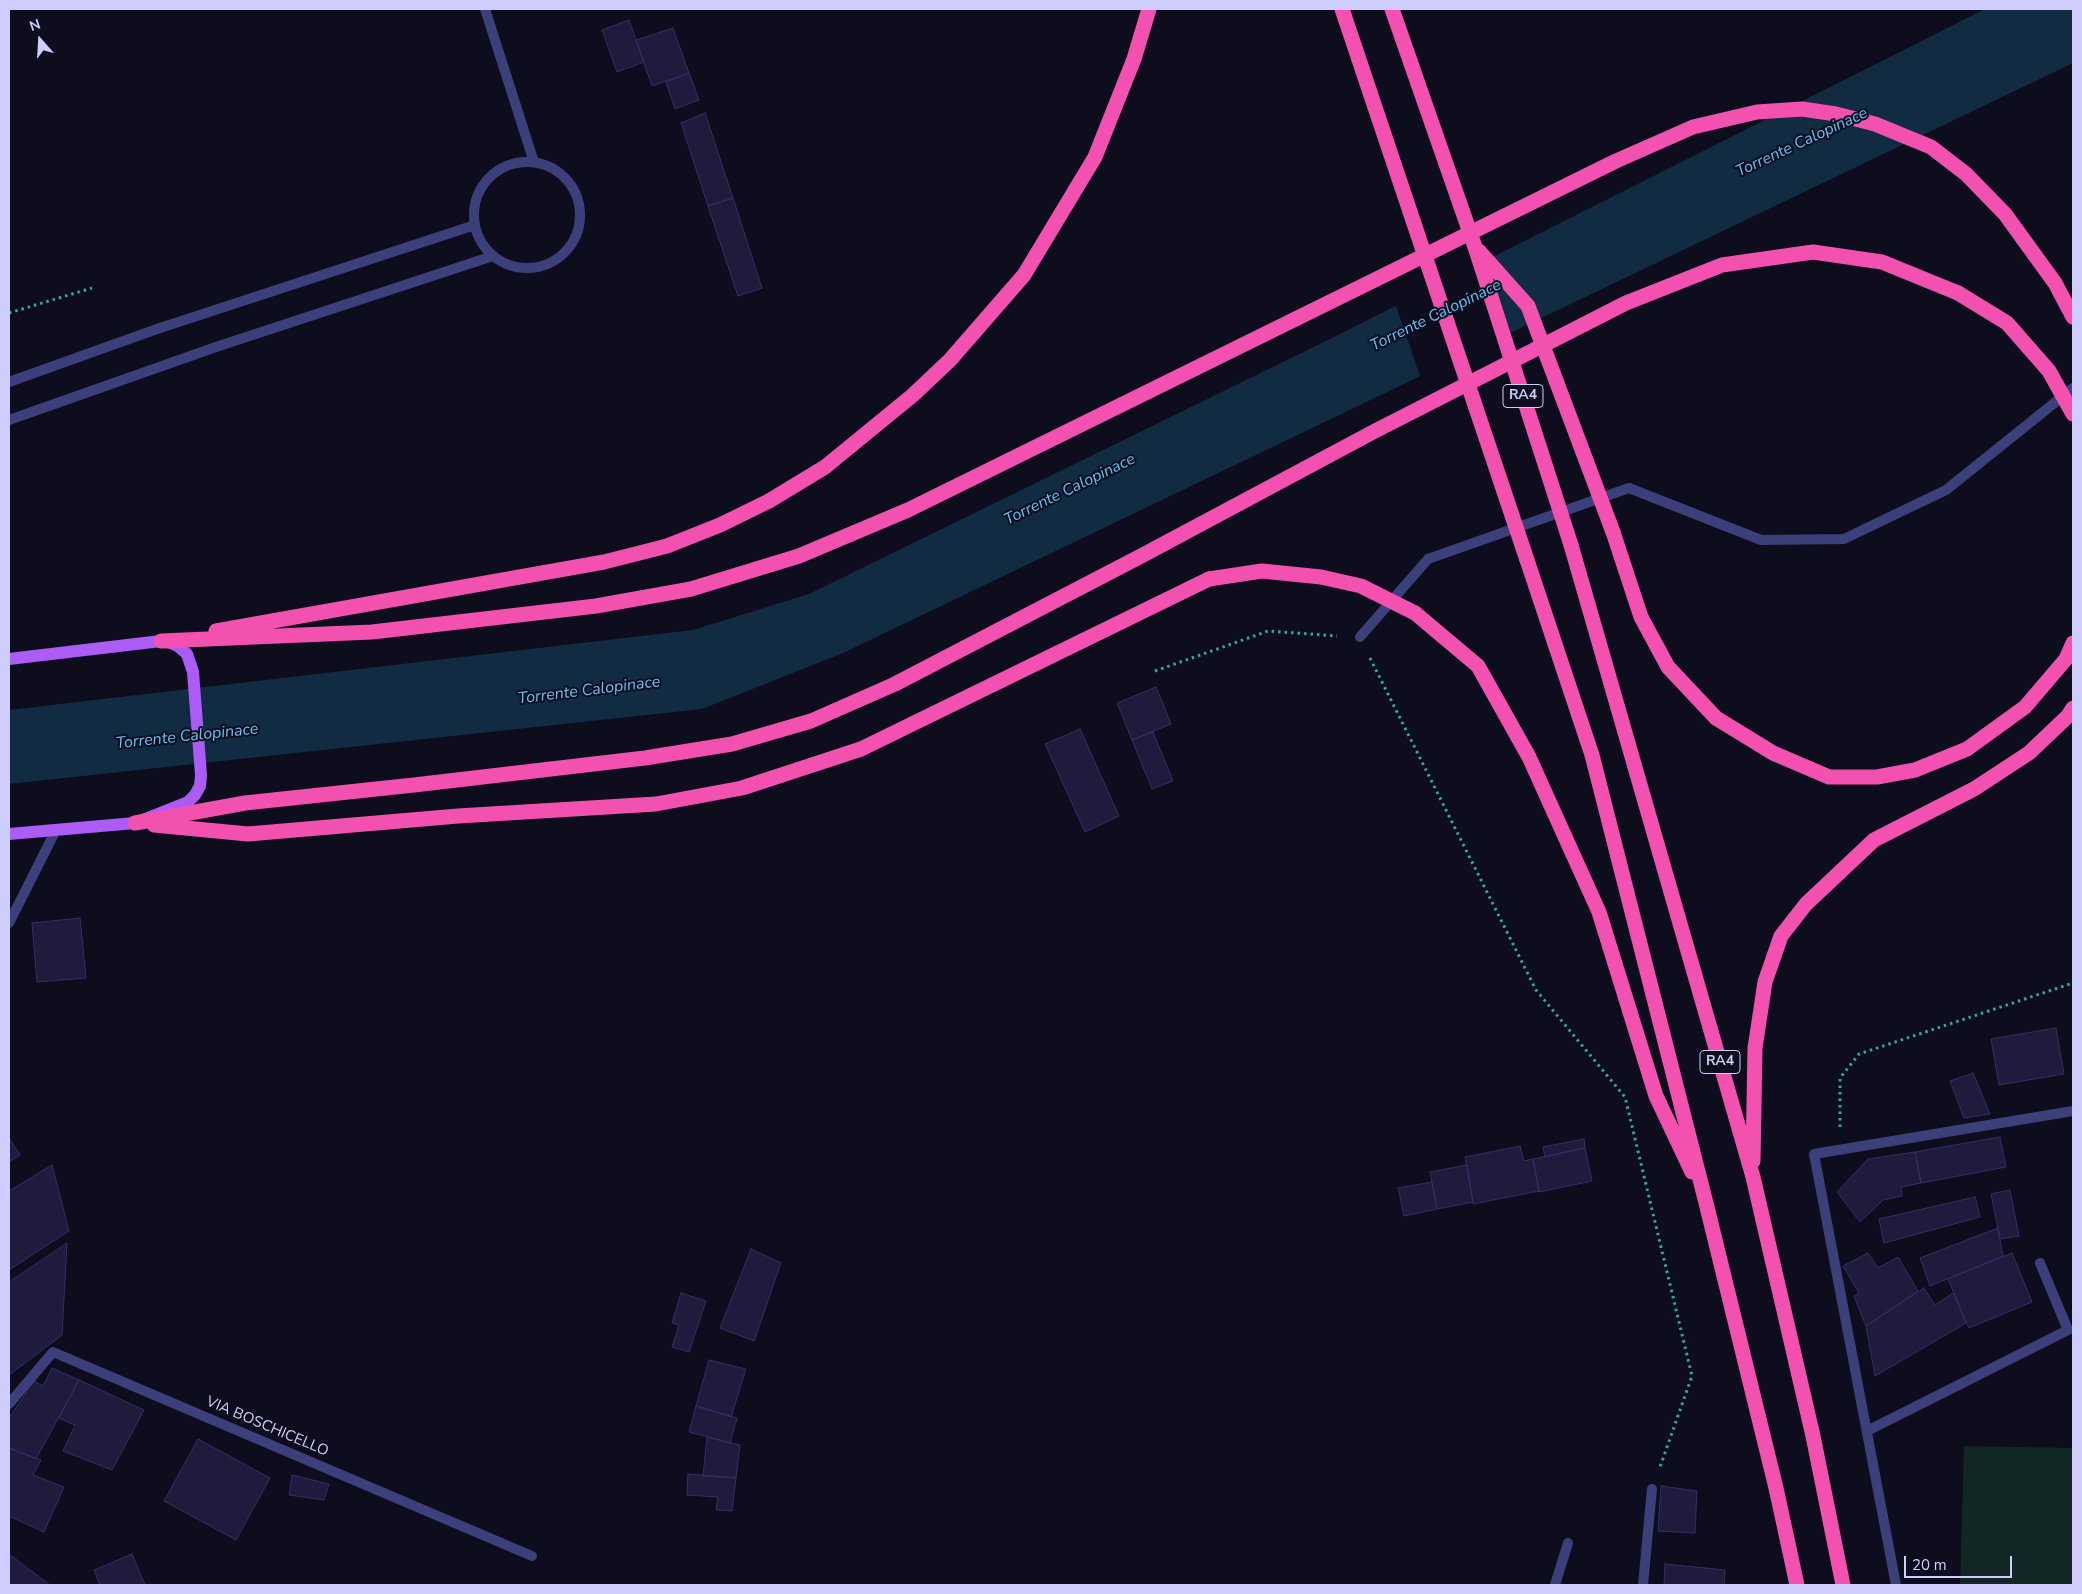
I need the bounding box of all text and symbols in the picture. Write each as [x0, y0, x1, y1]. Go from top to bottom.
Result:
north arrow [15, 15, 65, 65]
text: N [27, 15, 43, 36]
water label: Torrente Calopinace [1733, 104, 1871, 182]
water label: Torrente Calopinace [1367, 276, 1505, 356]
road number: RA4 [1503, 384, 1543, 408]
water label: Torrente Calopinace [1001, 450, 1139, 530]
water label: Torrente Calopinace [517, 673, 661, 709]
water label: Torrente Calopinace [115, 720, 259, 754]
road number: RA4 [1700, 1050, 1740, 1074]
street label: VIA BOSCHICELLO [203, 1393, 331, 1461]
scale bar [1907, 1546, 2014, 1578]
text: 20 m [1912, 1555, 1947, 1575]

